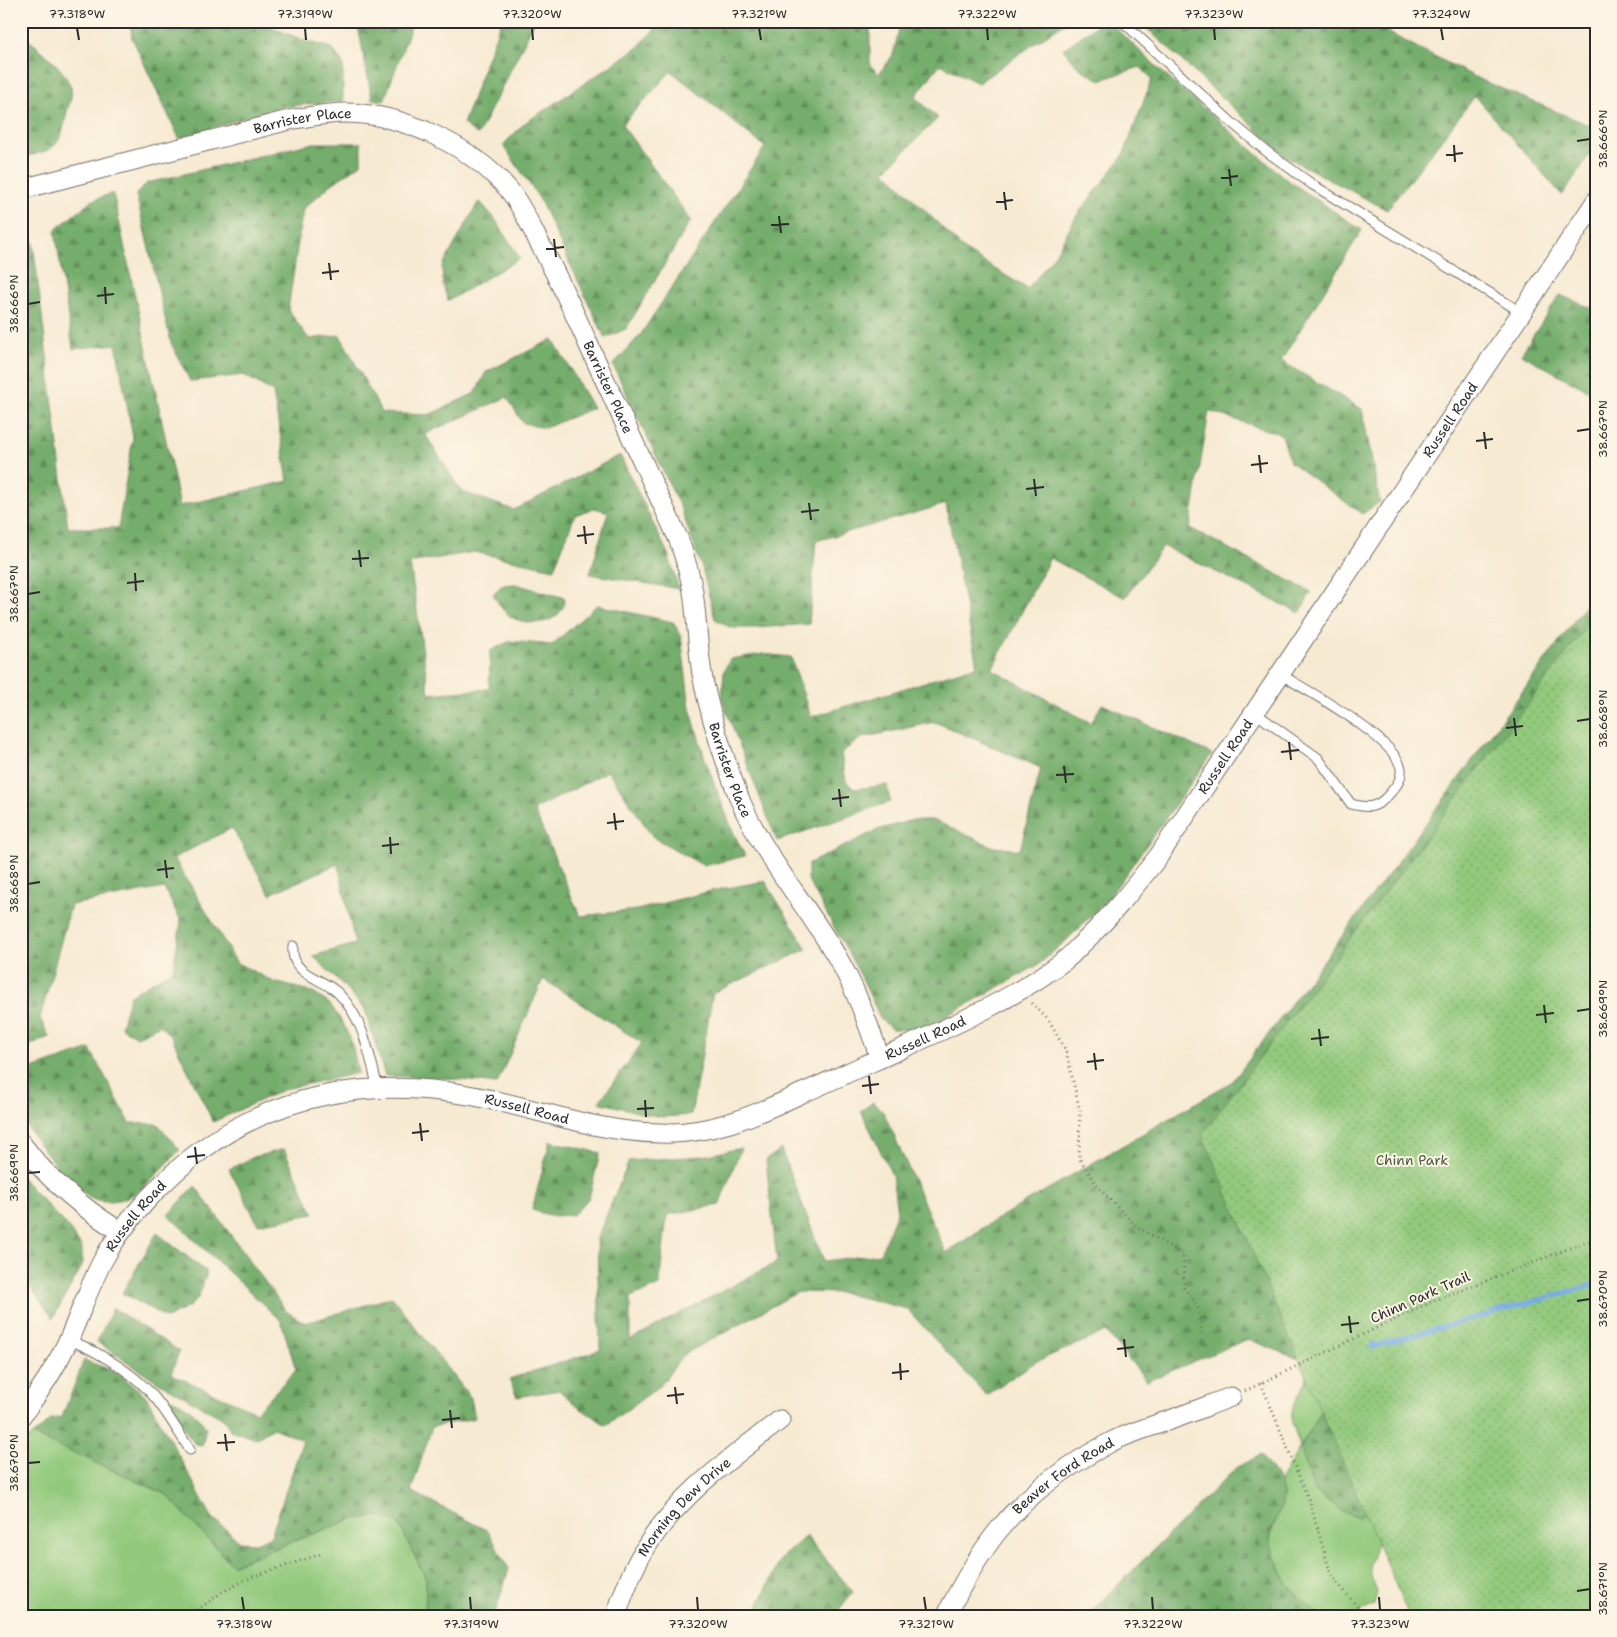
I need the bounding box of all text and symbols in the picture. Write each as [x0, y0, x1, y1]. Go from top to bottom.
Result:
text: 77.318°W [49, 6, 105, 22]
text: 77.319°W [277, 6, 333, 22]
text: 77.320°W [502, 6, 562, 22]
text: 77.321°W [731, 6, 787, 22]
text: 77.322°W [957, 6, 1017, 22]
text: 77.323°W [1184, 6, 1244, 22]
text: 77.324°W [1411, 6, 1471, 22]
street label: Barrister Place [251, 104, 352, 138]
text: 38.666°N [1595, 110, 1611, 168]
text: 38.666°N [6, 275, 22, 333]
street label: Barrister Place [579, 338, 637, 436]
street label: Russell Road [1418, 378, 1482, 461]
text: 38.667°N [1595, 400, 1611, 458]
text: 38.667°N [6, 565, 22, 623]
text: 38.668°N [1595, 690, 1611, 748]
street label: Russell Road [1194, 715, 1257, 798]
street label: Barrister Place [705, 720, 756, 821]
text: 38.668°N [6, 855, 22, 913]
text: 38.669°N [1595, 980, 1611, 1038]
street label: Russell Road [882, 1011, 969, 1064]
street label: Russell Road [483, 1089, 571, 1128]
text: 38.669°N [6, 1144, 22, 1202]
park label: Chinn Park [1376, 1151, 1448, 1169]
street label: Russell Road [101, 1176, 170, 1255]
street label: Chinn Park Trail [1367, 1267, 1473, 1327]
text: 38.670°N [1595, 1270, 1611, 1328]
street label: Beaver Ford Road [1008, 1433, 1117, 1518]
text: 38.670°N [6, 1434, 22, 1492]
street label: Morning Dew Drive [633, 1453, 734, 1560]
text: 38.671°N [1595, 1562, 1611, 1616]
text: 77.318°W [216, 1616, 272, 1632]
text: 77.319°W [443, 1616, 499, 1632]
text: 77.320°W [668, 1616, 728, 1632]
text: 77.321°W [898, 1616, 954, 1632]
text: 77.322°W [1123, 1616, 1183, 1632]
text: 77.323°W [1350, 1616, 1410, 1632]

